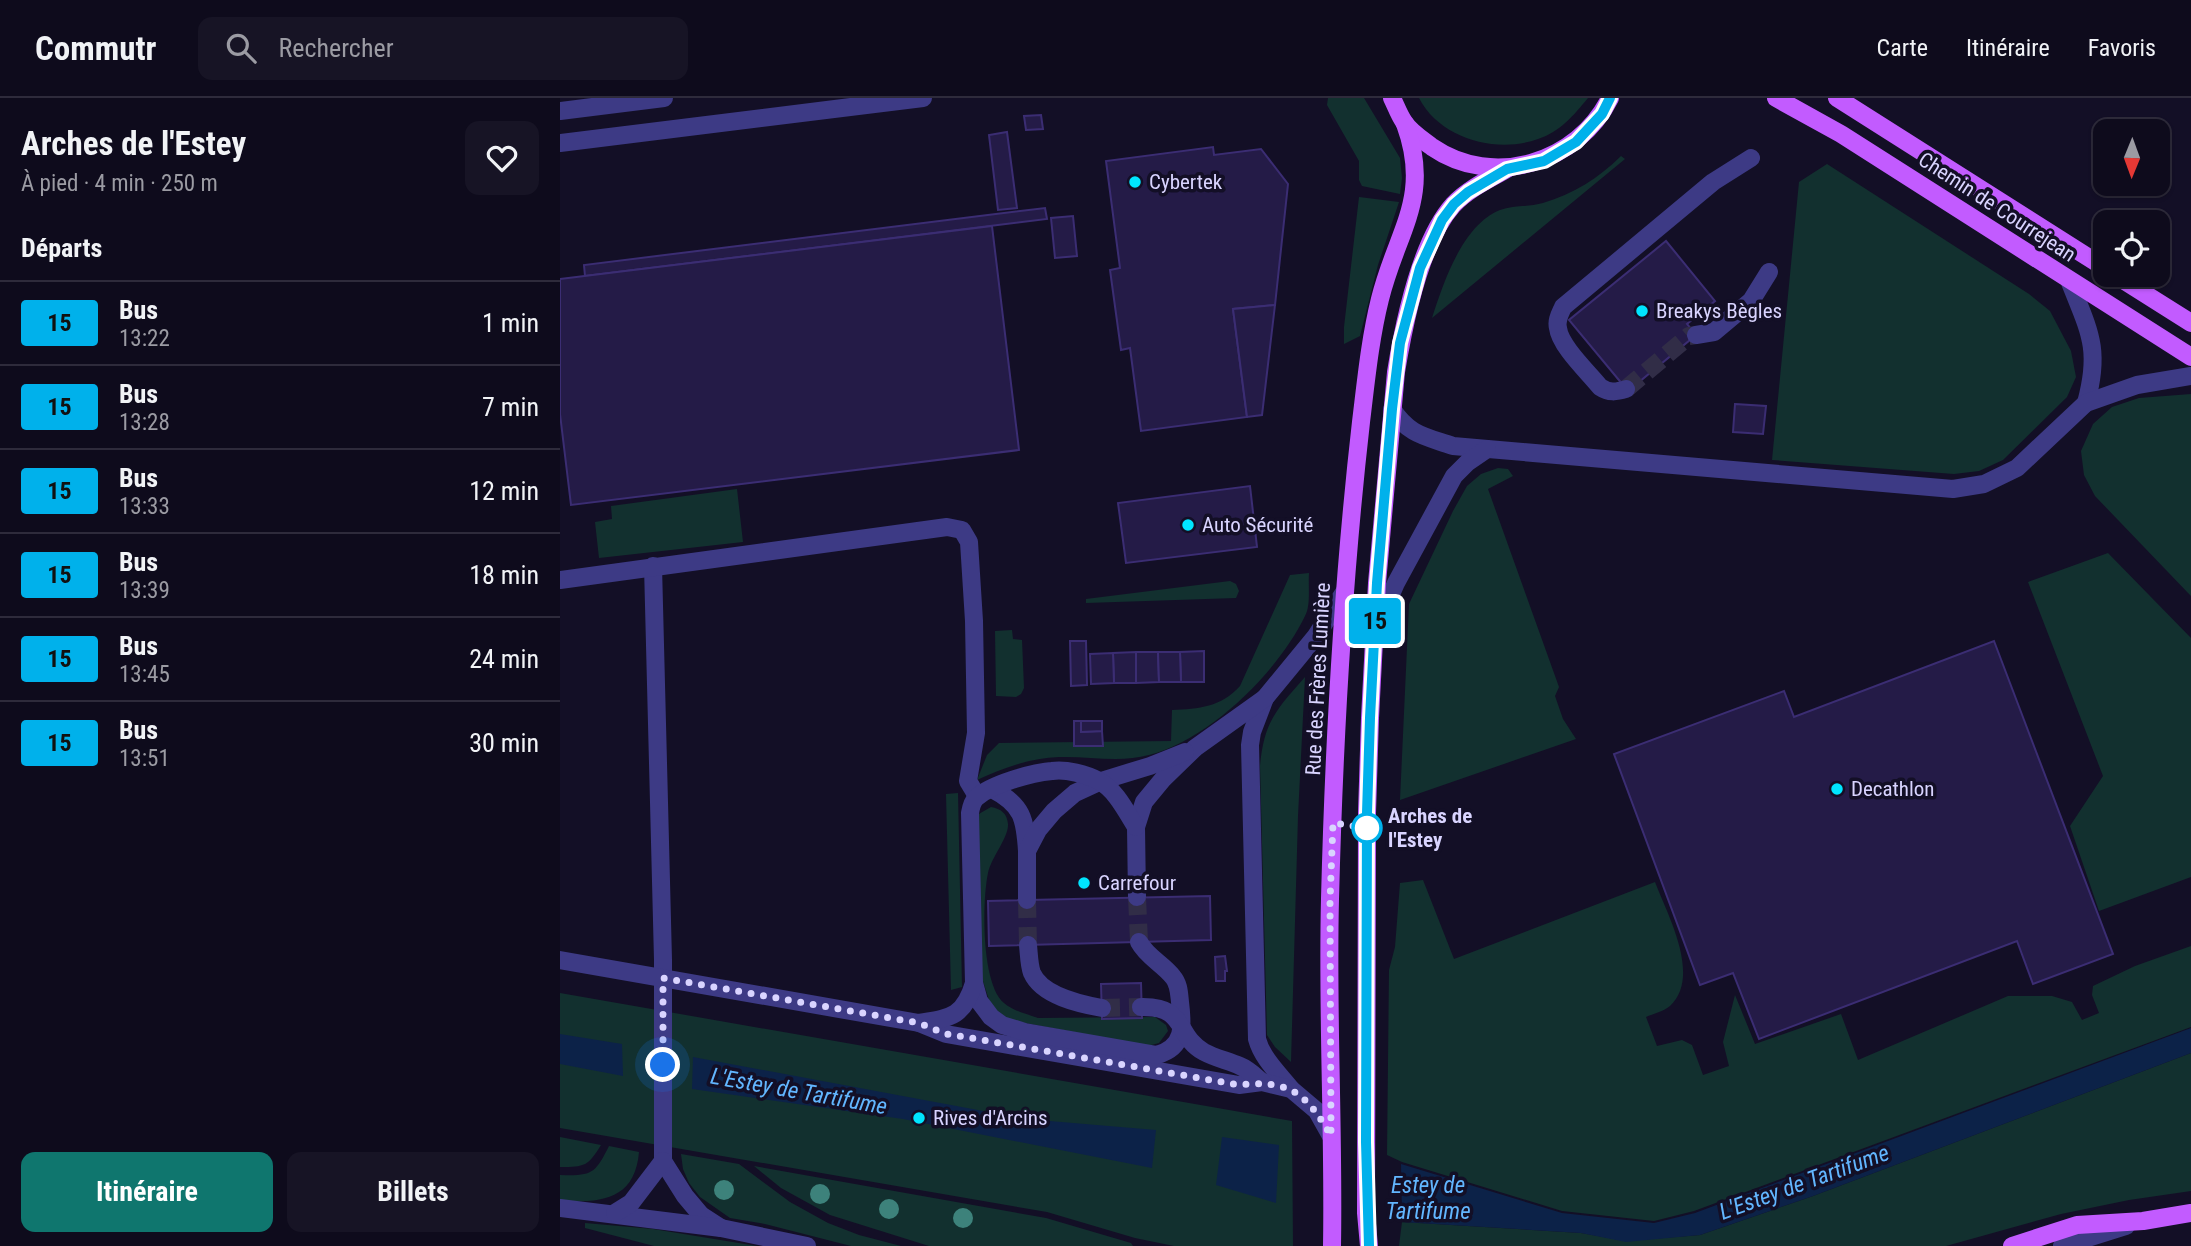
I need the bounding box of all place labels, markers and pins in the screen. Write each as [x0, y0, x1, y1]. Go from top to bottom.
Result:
place label: Cybertek [1149, 170, 1223, 194]
marker: Cybertek [1127, 174, 1143, 190]
place label: Breakys Bègles [1656, 299, 1782, 323]
marker: Breakys Bègles [1634, 303, 1650, 319]
place label: Auto Sécurité [1202, 513, 1314, 537]
marker: Auto Sécurité [1180, 517, 1196, 533]
place label: Decathlon [1851, 777, 1934, 801]
marker: Decathlon [1829, 781, 1845, 797]
place label: Arches de l'Estey [1388, 804, 1472, 852]
marker: Arches de l'Estey [1352, 813, 1382, 843]
place label: Carrefour [1098, 871, 1176, 895]
marker: Carrefour [1076, 875, 1092, 891]
place label: Rives d'Arcins [933, 1106, 1048, 1130]
marker: Rives d'Arcins [911, 1110, 927, 1126]

